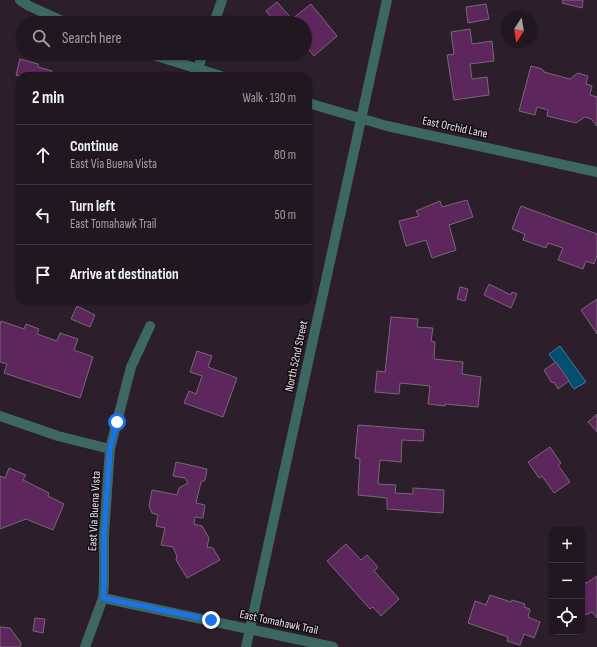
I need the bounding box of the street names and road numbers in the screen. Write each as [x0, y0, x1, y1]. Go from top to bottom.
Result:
street label: East Orchid Lane [421, 113, 489, 142]
street label: North 52nd Street [282, 319, 311, 393]
street label: East Via Buena Vista [85, 470, 104, 552]
street label: East Tomahawk Trail [238, 607, 320, 638]

